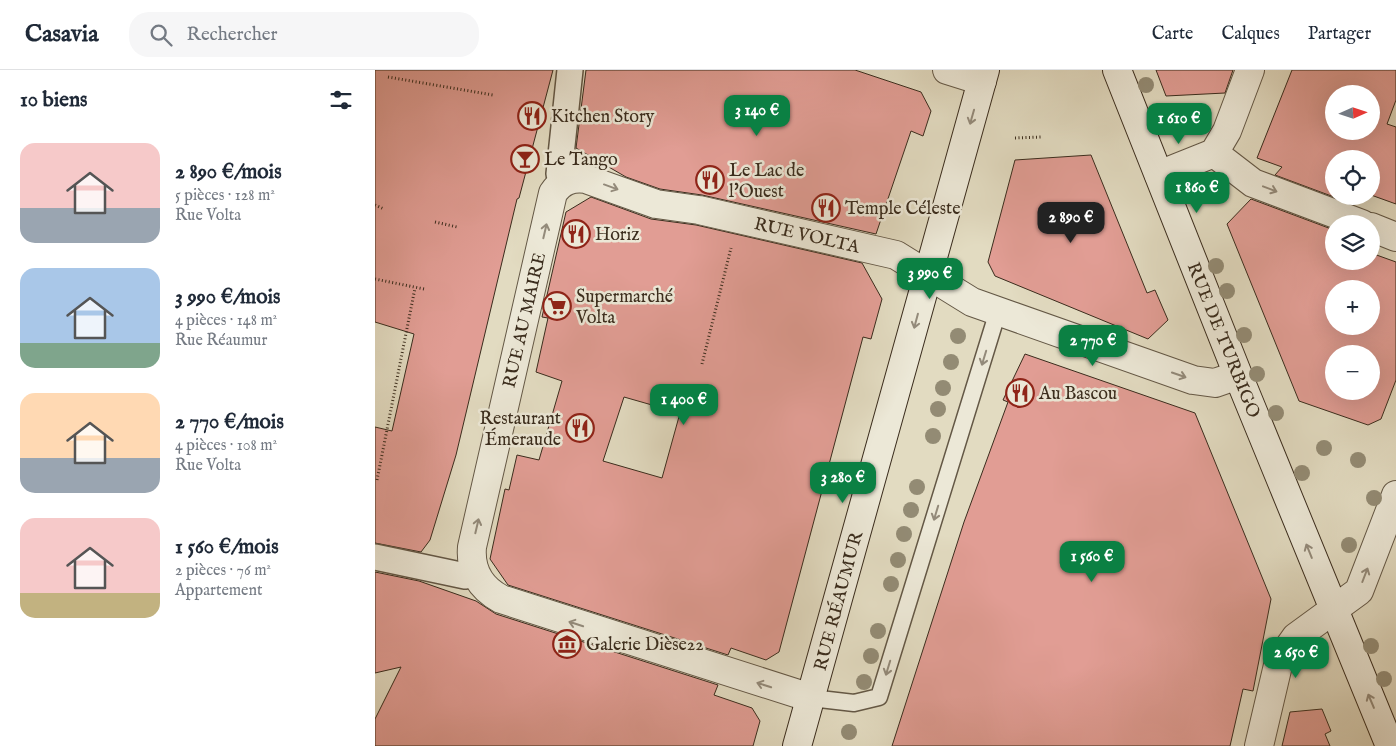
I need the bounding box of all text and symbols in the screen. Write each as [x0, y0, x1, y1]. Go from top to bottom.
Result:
search box [129, 12, 479, 57]
text: Casavia [25, 19, 99, 50]
icon: search [147, 21, 175, 49]
text: Rechercher [187, 23, 277, 47]
text: Carte [1152, 23, 1193, 46]
text: Calques [1221, 23, 1280, 46]
text: Partager [1308, 23, 1371, 46]
north arrow [1325, 85, 1380, 140]
map controls [1325, 85, 1380, 400]
icon: filters [327, 86, 355, 114]
text: 10 biens [20, 87, 88, 114]
pin: 3 140 € [711, 94, 803, 137]
restaurant icon: Kitchen Story [517, 101, 547, 131]
text: 3 140 € [735, 101, 779, 121]
pin: 1 610 € [1133, 102, 1225, 145]
place label: Kitchen Story [551, 106, 655, 129]
one-way arrow [966, 109, 976, 125]
text: 1 610 € [1158, 109, 1200, 129]
bar icon: Le Tango [510, 144, 540, 174]
place label: Le Tango [544, 149, 618, 172]
button: locate [1325, 150, 1380, 205]
text: 2 890 €/mois [175, 159, 282, 186]
place label: Le Lac de l'Ouest [729, 160, 804, 204]
icon: home [60, 163, 120, 223]
restaurant icon: Le Lac de l'Ouest [695, 165, 725, 195]
pin: 1 860 € [1151, 172, 1243, 214]
text: 1 860 € [1175, 178, 1219, 198]
one-way arrow [602, 183, 618, 192]
one-way arrow [1261, 185, 1277, 194]
text: 5 pièces · 128 m² [175, 186, 275, 206]
restaurant icon: Temple Céleste [811, 193, 841, 223]
place label: Temple Céleste [845, 198, 960, 221]
pin: 2 890 € [1025, 202, 1117, 244]
text: Rue Volta [175, 206, 241, 226]
text: 2 890 € [1049, 208, 1093, 228]
street label: RUE VOLTA [752, 213, 863, 260]
button: layers [1325, 215, 1380, 270]
restaurant icon: Horiz [561, 219, 591, 249]
one-way arrow [541, 223, 550, 239]
place label: Horiz [595, 224, 640, 247]
street label: RUE AU MAIRE [499, 250, 552, 390]
pin: 3 990 € [884, 258, 976, 300]
street label: RUE DE TURBIGO [1181, 259, 1264, 422]
text: 3 990 € [908, 264, 952, 284]
button: + [1325, 280, 1380, 335]
text: 3 990 €/mois [175, 284, 281, 311]
place label: Supermarché Volta [575, 286, 673, 330]
icon: home [60, 288, 120, 348]
supermarket icon: Supermarché Volta [542, 291, 572, 321]
text: 4 pièces · 148 m² [175, 311, 277, 331]
one-way arrow [910, 312, 920, 328]
pin: 2 770 € [1047, 324, 1139, 367]
text: Rue Réaumur [175, 331, 267, 351]
text: 2 770 € [1070, 331, 1116, 351]
button: − [1325, 345, 1380, 400]
one-way arrow [979, 349, 989, 365]
one-way arrow [1171, 371, 1186, 380]
restaurant icon: Au Bascou [1005, 378, 1035, 408]
place label: Au Bascou [1038, 383, 1117, 406]
pin: 1 400 € [638, 384, 730, 426]
text: 1 400 € [661, 390, 707, 410]
place label: Restaurant Émeraude [479, 408, 561, 452]
text: 2 770 €/mois [175, 409, 284, 436]
icon: home [60, 413, 120, 473]
restaurant icon: Restaurant Émeraude [565, 413, 595, 443]
text: 4 pièces · 108 m² [175, 436, 277, 456]
text: Rue Volta [175, 456, 241, 476]
pin: 3 280 € [797, 462, 889, 504]
text: 3 280 € [821, 468, 865, 488]
one-way arrow [931, 505, 941, 521]
one-way arrow [473, 518, 482, 534]
street label: RUE RÉAUMUR [808, 527, 869, 673]
text: 1 560 €/mois [175, 534, 279, 561]
icon: home [60, 538, 120, 598]
pin: 1 560 € [1046, 540, 1138, 583]
one-way arrow [1304, 544, 1313, 559]
text: 1 560 € [1071, 547, 1113, 567]
text: 2 pièces · 76 m² [175, 561, 271, 581]
one-way arrow [1361, 568, 1370, 584]
text: Appartement [175, 581, 262, 601]
one-way arrow [569, 618, 585, 628]
museum icon: Galerie Dièse22 [552, 629, 582, 659]
place label: Galerie Dièse22 [586, 634, 704, 657]
pin: 2 650 € [1250, 636, 1342, 679]
text: 2 650 € [1274, 643, 1318, 663]
one-way arrow [883, 660, 893, 676]
one-way arrow [757, 679, 773, 689]
one-way arrow [1366, 694, 1375, 709]

